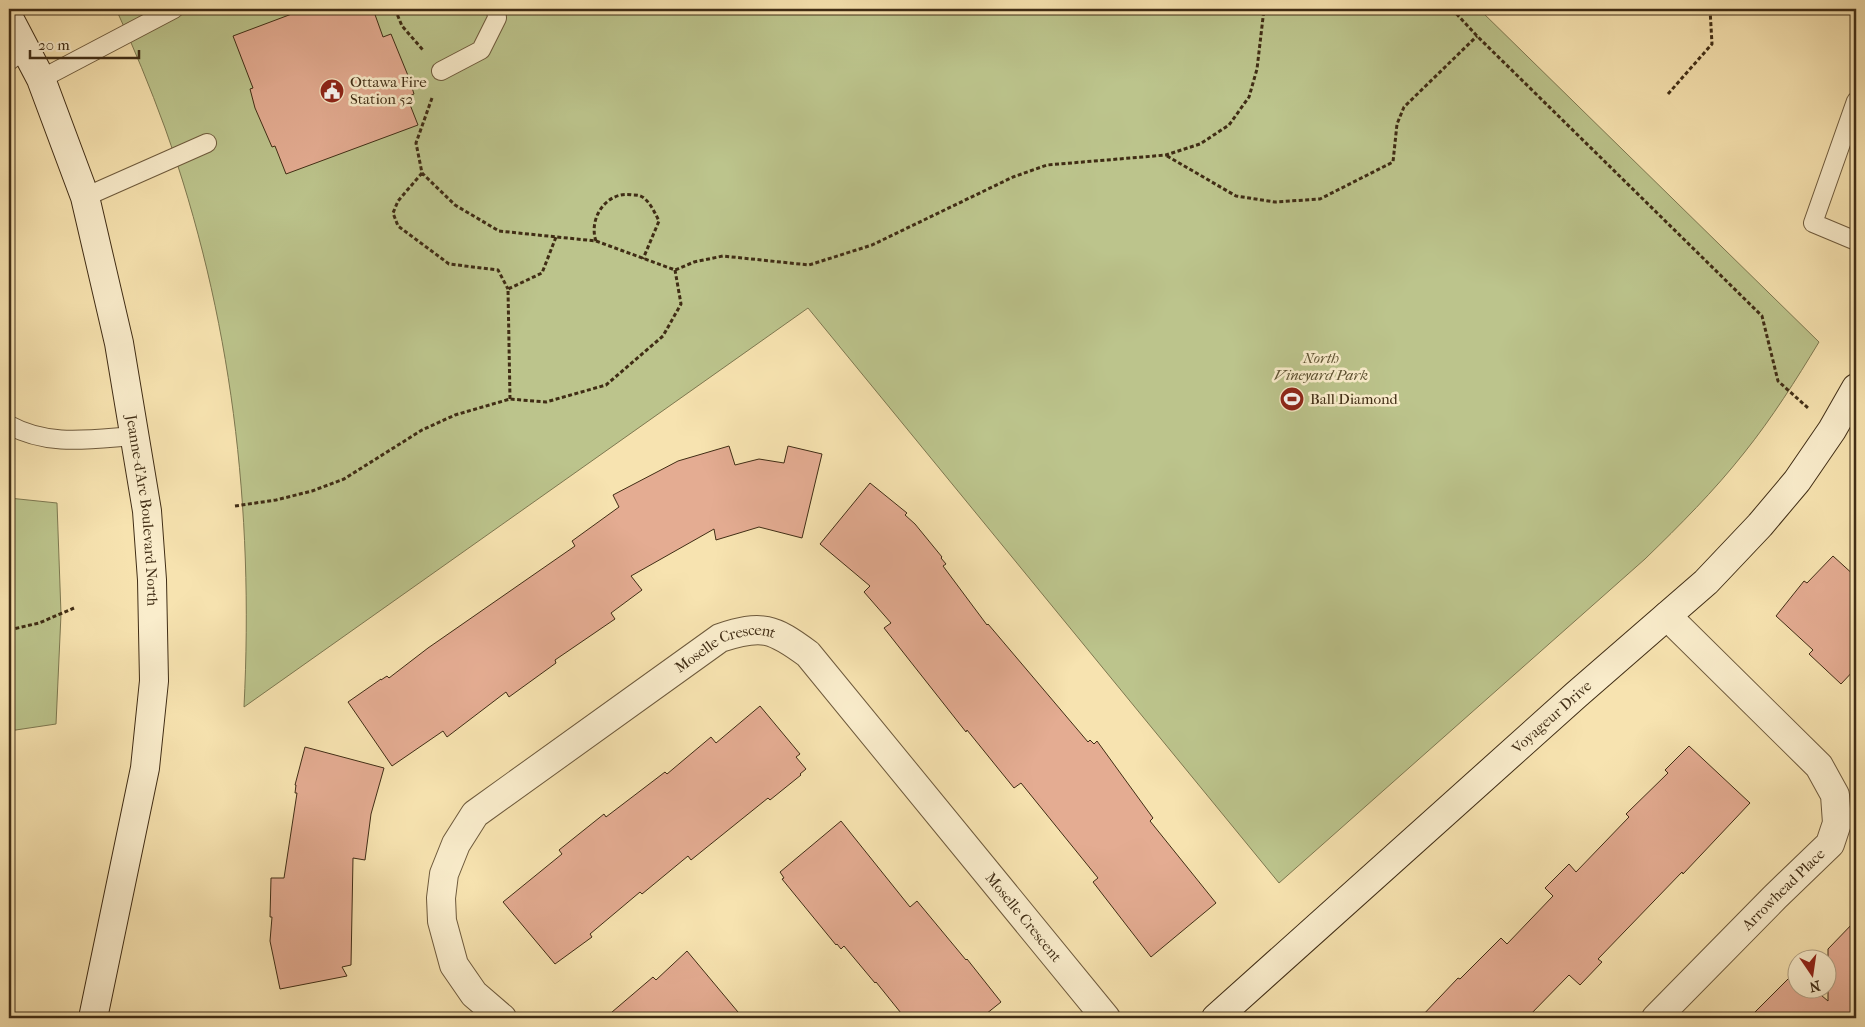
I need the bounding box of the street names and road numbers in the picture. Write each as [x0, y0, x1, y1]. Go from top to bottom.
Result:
street label: Jeanne-d'Arc Boulevard North [122, 412, 162, 607]
street label: Moselle Crescent [671, 621, 779, 677]
street label: Voyageur Drive [1507, 676, 1596, 758]
street label: Arrowhead Place [1738, 844, 1829, 935]
street label: Moselle Crescent [982, 869, 1066, 966]

